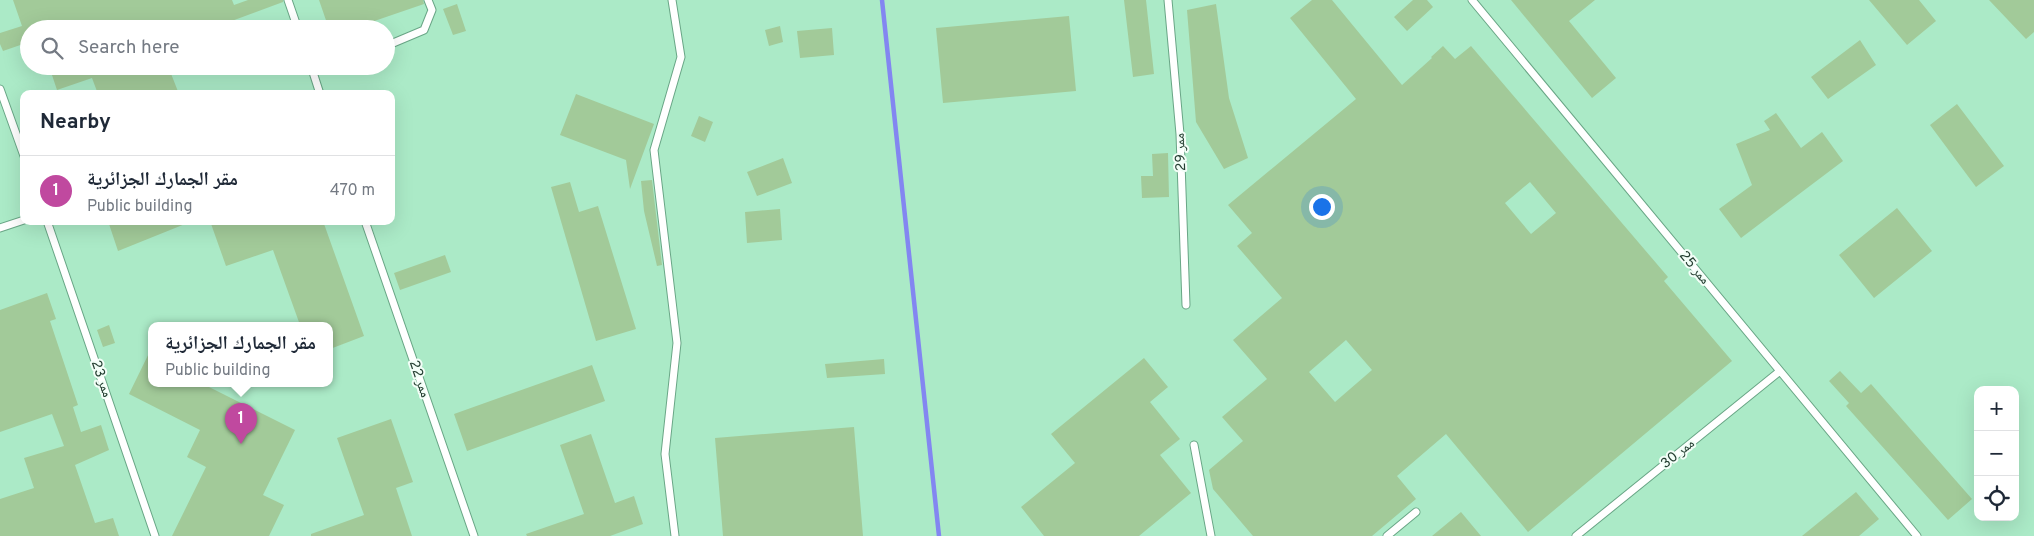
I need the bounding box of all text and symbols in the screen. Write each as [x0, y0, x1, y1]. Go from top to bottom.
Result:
search box [20, 20, 395, 75]
icon: search [38, 34, 66, 62]
text: Search here [78, 36, 180, 60]
text: Nearby [40, 109, 111, 136]
street label: ممر 29 [1172, 133, 1190, 171]
text: مقر الجمارك الجزائرية [87, 168, 238, 192]
text: 1 [53, 181, 59, 201]
text: 470 m [330, 181, 375, 201]
your location [1309, 194, 1335, 220]
text: Public building [87, 197, 192, 217]
street label: ممر 25 [1675, 248, 1713, 288]
popup [148, 322, 333, 387]
text: مقر الجمارك الجزائرية [165, 332, 316, 356]
street label: ممر 23 [87, 358, 115, 400]
street label: ممر 22 [405, 358, 433, 400]
text: Public building [165, 361, 270, 381]
map controls [1974, 386, 2019, 521]
button: + [1974, 386, 2019, 431]
pin: 1 [225, 403, 257, 444]
button: − [1974, 431, 2019, 476]
street label: ممر 30 [1658, 435, 1698, 473]
button: locate [1974, 476, 2019, 521]

